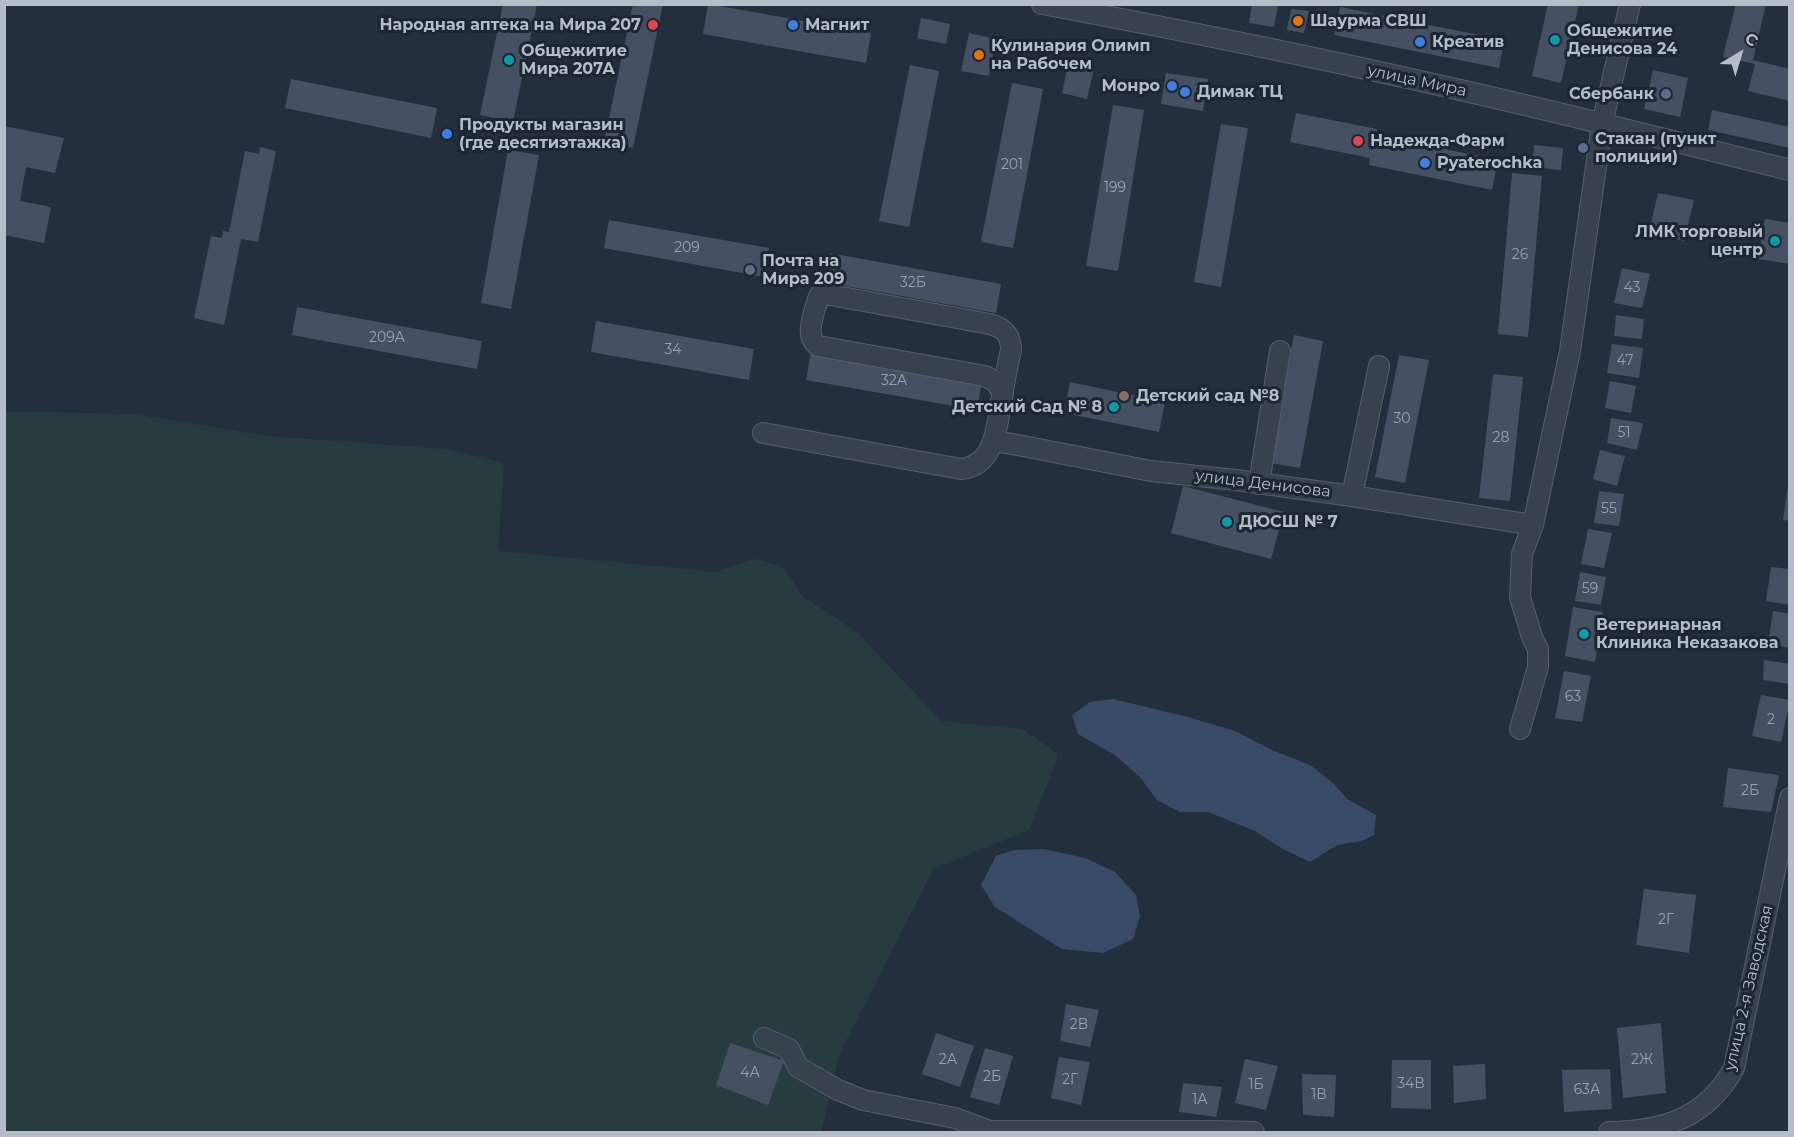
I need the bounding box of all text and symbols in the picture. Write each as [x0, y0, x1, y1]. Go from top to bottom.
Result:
place label: Шаурма СВШ [1310, 11, 1426, 31]
marker: Шаурма СВШ [1291, 14, 1305, 28]
place label: Народная аптека на Мира 207 [379, 15, 641, 35]
place label: Магнит [805, 15, 869, 35]
marker: Народная аптека на Мира 207 [646, 18, 660, 32]
marker: Магнит [786, 18, 800, 32]
place label: Общежитие Денисова 24 [1567, 21, 1677, 59]
north arrow [1710, 24, 1770, 84]
text: С [1741, 28, 1762, 50]
place label: Креатив [1432, 32, 1504, 52]
marker: Общежитие Денисова 24 [1548, 33, 1562, 47]
marker: Креатив [1413, 35, 1427, 49]
place label: Кулинария Олимп на Рабочем [991, 36, 1150, 74]
place label: Общежитие Мира 207А [521, 41, 627, 79]
marker: Кулинария Олимп на Рабочем [972, 48, 986, 62]
marker: Общежитие Мира 207А [502, 53, 516, 67]
street label: улица Мира [1366, 61, 1468, 101]
place label: Монро [1101, 76, 1160, 96]
marker: Монро [1165, 79, 1179, 93]
place label: Димак ТЦ [1197, 82, 1283, 102]
place label: Сбербанк [1569, 84, 1654, 104]
marker: Димак ТЦ [1178, 85, 1192, 99]
marker: Сбербанк [1659, 87, 1673, 101]
place label: Продукты магазин (где десятиэтажка) [459, 115, 627, 153]
marker: Продукты магазин (где десятиэтажка) [440, 127, 454, 141]
place label: Стакан (пункт полиции) [1595, 129, 1716, 167]
place label: Надежда-Фарм [1370, 131, 1505, 151]
marker: Надежда-Фарм [1351, 134, 1365, 148]
marker: Стакан (пункт полиции) [1576, 141, 1590, 155]
place label: Pyaterochka [1437, 153, 1542, 173]
marker: Pyaterochka [1418, 156, 1432, 170]
house number: 201 [1001, 157, 1023, 173]
house number: 199 [1104, 180, 1126, 196]
place label: ЛМК торговый центр [1635, 222, 1763, 260]
marker: ЛМК торговый центр [1768, 234, 1782, 248]
house number: 209 [674, 240, 700, 256]
house number: 26 [1512, 247, 1528, 263]
place label: Почта на Мира 209 [762, 251, 844, 289]
marker: Почта на Мира 209 [743, 263, 757, 277]
house number: 32Б [900, 275, 926, 291]
house number: 43 [1624, 280, 1640, 296]
house number: 209А [369, 330, 405, 346]
house number: 34 [664, 342, 682, 358]
house number: 47 [1617, 353, 1633, 369]
house number: 32А [881, 373, 907, 389]
place label: Детский сад №8 [1136, 386, 1279, 406]
marker: Детский сад №8 [1117, 389, 1131, 403]
place label: Детский Сад № 8 [952, 397, 1102, 417]
marker: Детский Сад № 8 [1107, 400, 1121, 414]
house number: 30 [1393, 411, 1411, 427]
house number: 51 [1618, 425, 1630, 441]
house number: 28 [1493, 430, 1509, 446]
street label: улица Денисова [1194, 466, 1332, 502]
house number: 55 [1601, 501, 1617, 517]
place label: ДЮСШ № 7 [1239, 512, 1338, 532]
marker: ДЮСШ № 7 [1220, 515, 1234, 529]
house number: 59 [1582, 581, 1598, 597]
place label: Ветеринарная Клиника Неказакова [1596, 615, 1778, 653]
marker: Ветеринарная Клиника Неказакова [1577, 627, 1591, 641]
house number: 63 [1565, 689, 1581, 705]
house number: 2 [1767, 712, 1775, 728]
house number: 2Б [1741, 783, 1759, 799]
street label: улица 2-я Заводская [1721, 903, 1777, 1073]
house number: 2Г [1658, 912, 1674, 928]
house number: 2В [1070, 1017, 1088, 1033]
house number: 2А [939, 1052, 957, 1068]
house number: 2Ж [1631, 1052, 1653, 1068]
house number: 4А [740, 1065, 760, 1081]
house number: 2Б [983, 1069, 1001, 1085]
house number: 2Г [1062, 1072, 1078, 1088]
house number: 34В [1397, 1076, 1425, 1092]
house number: 1Б [1248, 1077, 1264, 1093]
house number: 63А [1574, 1082, 1600, 1098]
house number: 1В [1311, 1087, 1327, 1103]
house number: 1А [1192, 1092, 1208, 1108]

